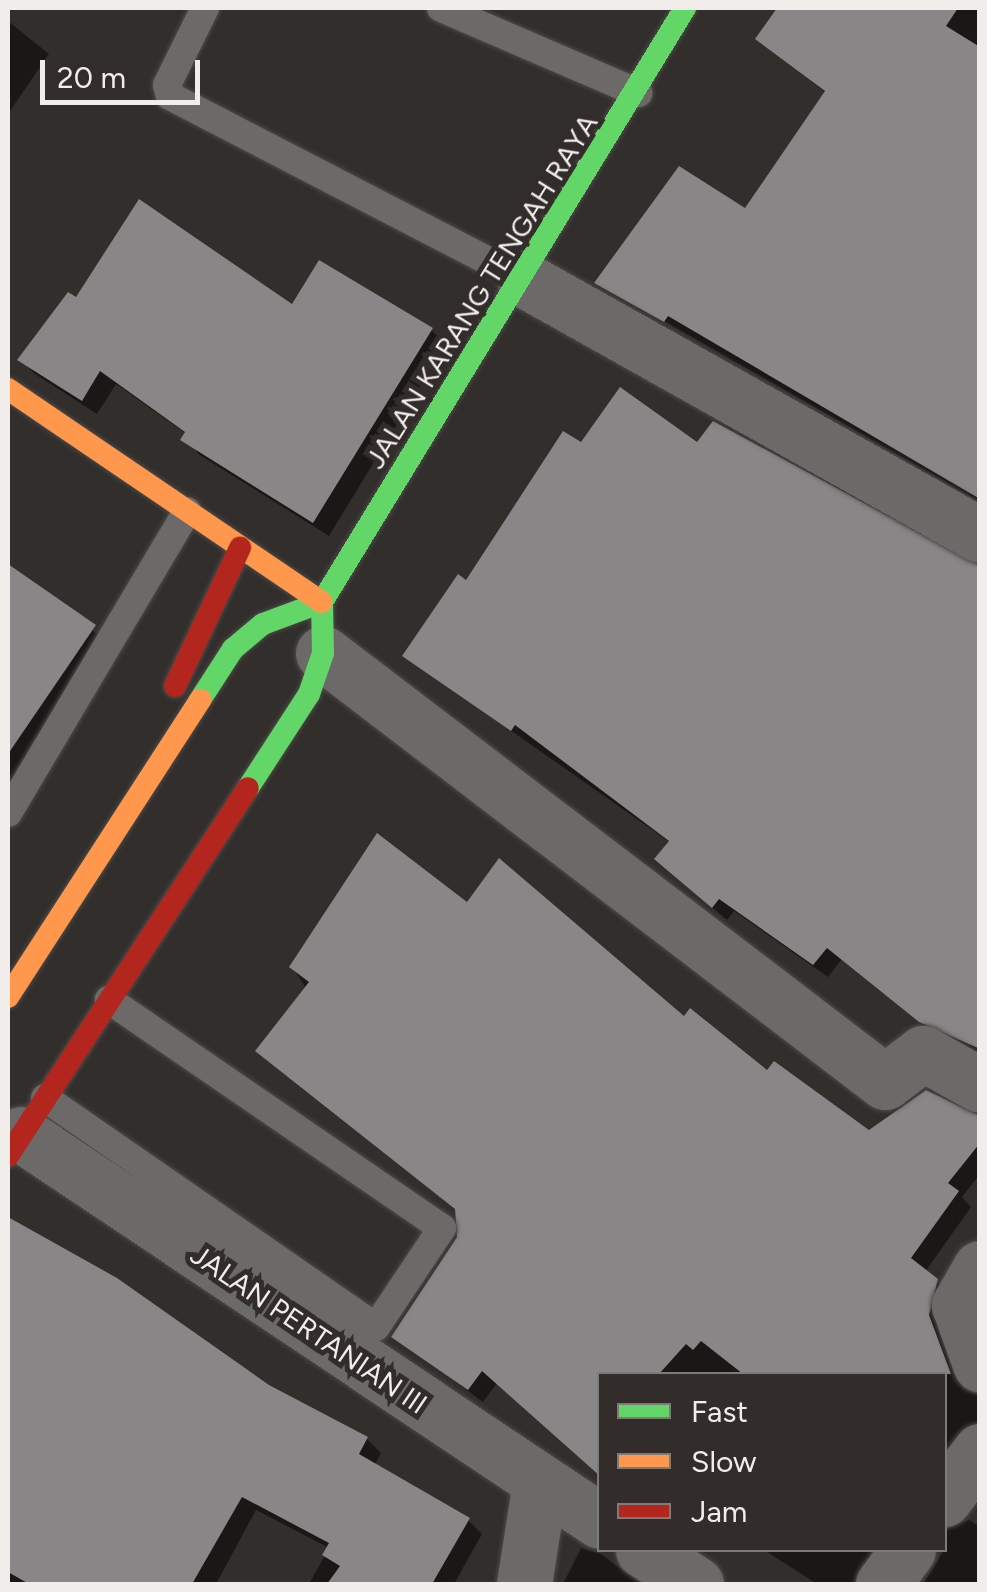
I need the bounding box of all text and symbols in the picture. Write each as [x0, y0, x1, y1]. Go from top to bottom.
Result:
scale bar [45, 40, 205, 102]
text: 20 m [57, 59, 126, 96]
street label: JALAN KARANG TENGAH RAYA [358, 108, 604, 474]
street label: JALAN PERTANIAN III [184, 1237, 434, 1421]
legend [597, 1372, 947, 1552]
text: Fast [691, 1393, 748, 1430]
text: Slow [691, 1443, 757, 1480]
text: Jam [691, 1493, 747, 1530]

